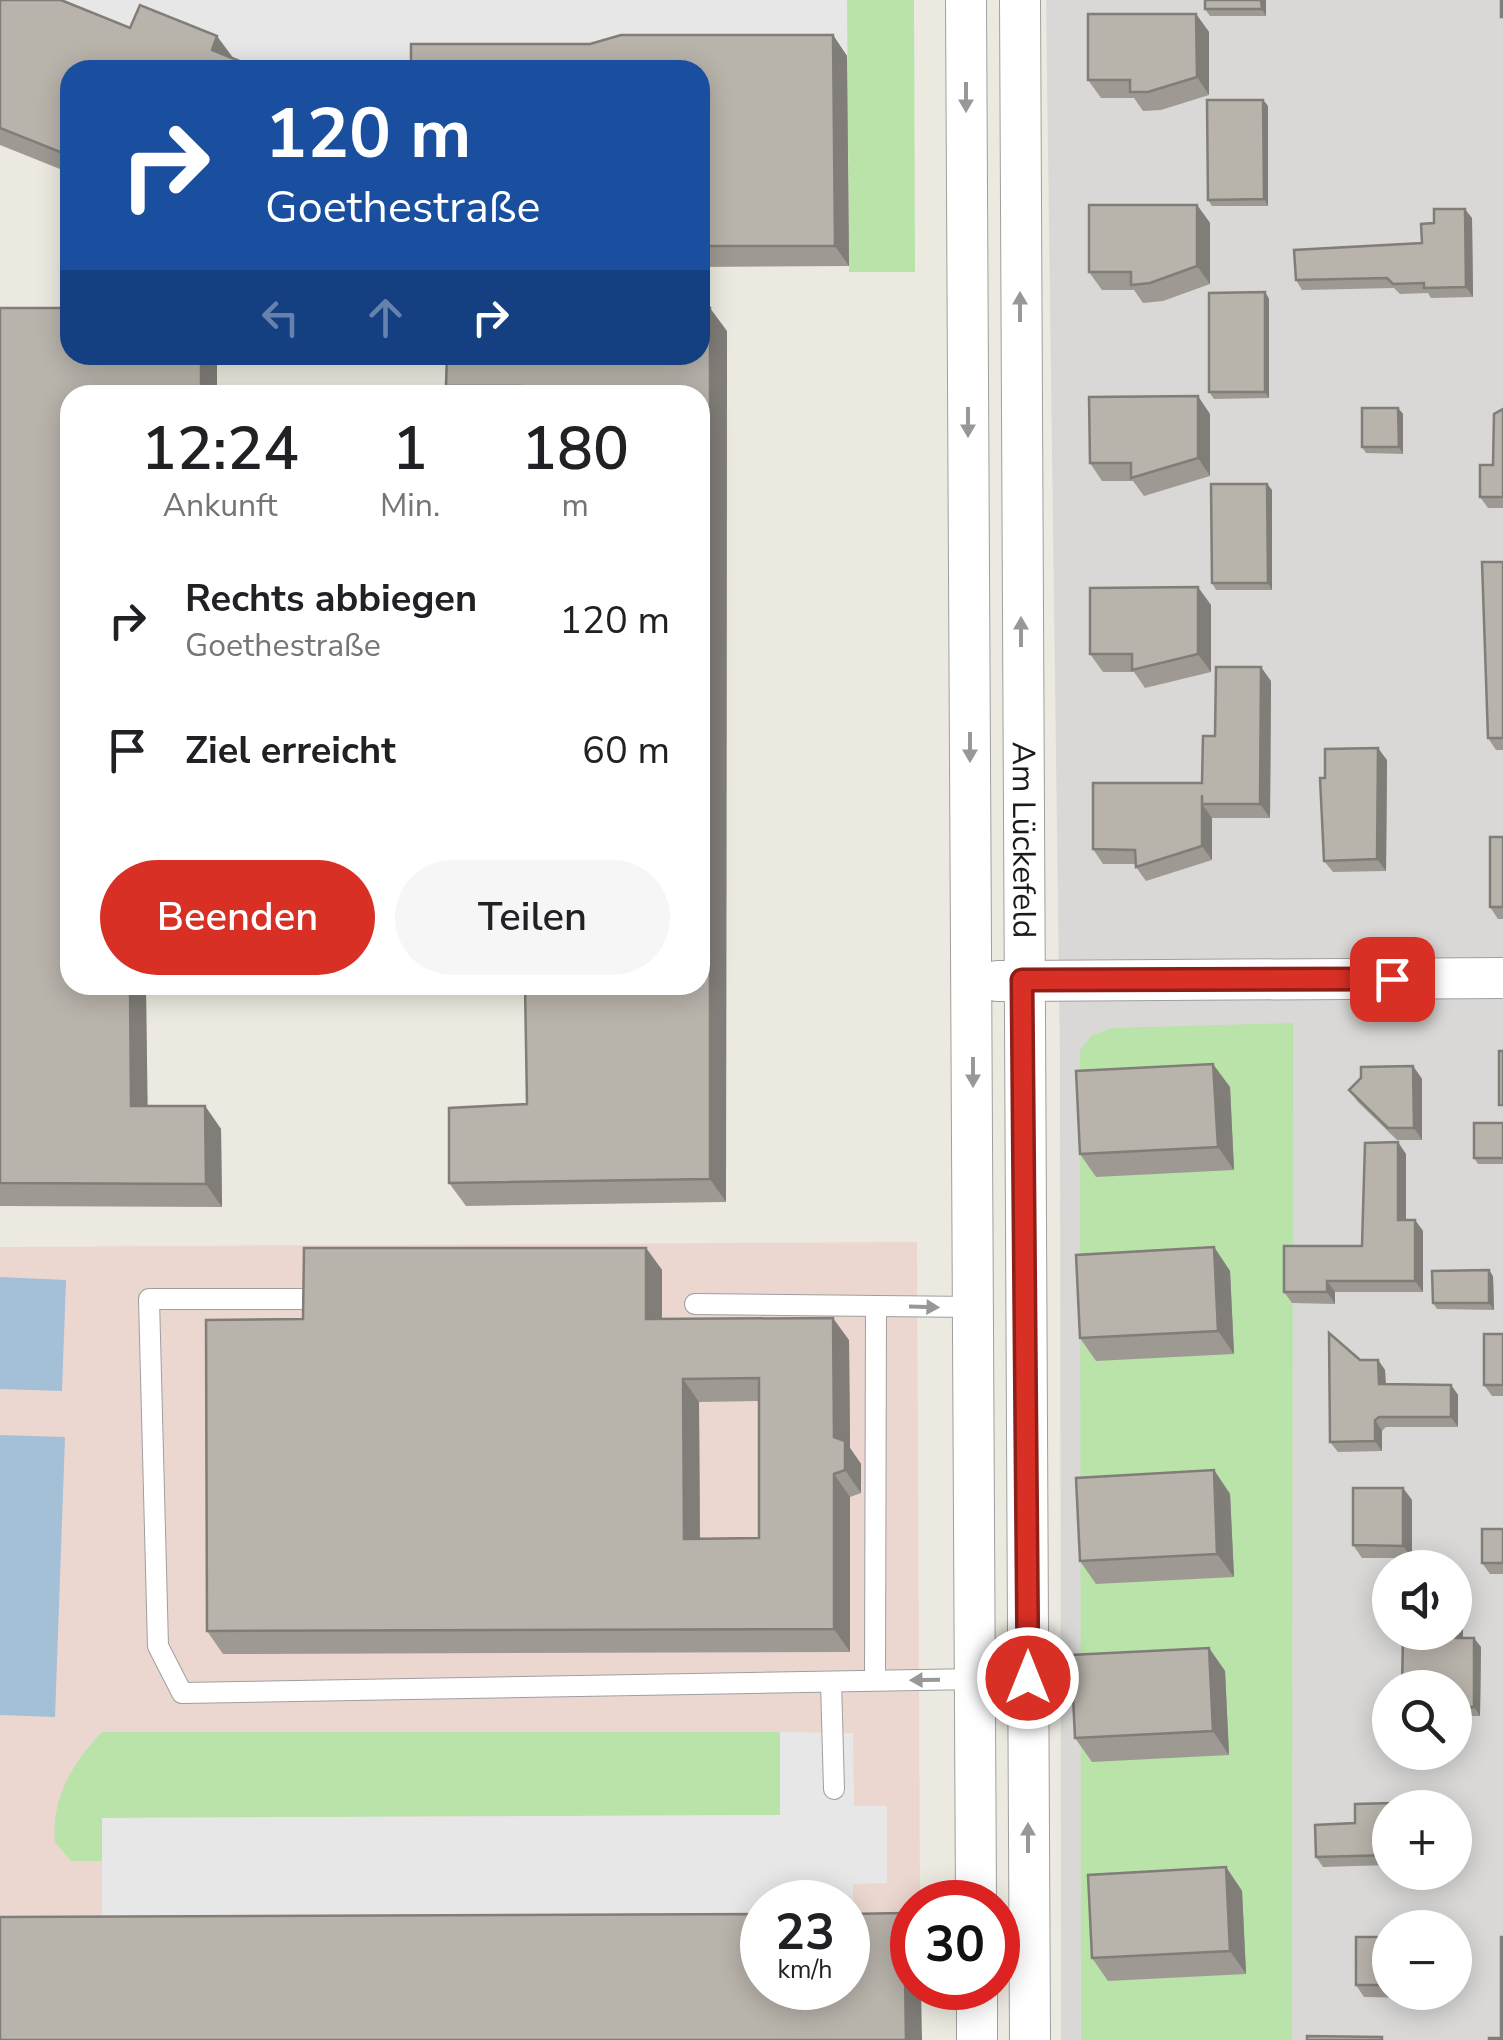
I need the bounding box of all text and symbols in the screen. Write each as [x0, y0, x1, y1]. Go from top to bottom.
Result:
one-way arrow [958, 82, 974, 114]
text: 120 m [265, 86, 471, 182]
icon: right [100, 100, 230, 230]
text: Goethestraße [265, 177, 540, 238]
icon: left [253, 290, 308, 345]
icon: ahead [358, 290, 413, 345]
icon: right [463, 290, 518, 345]
one-way arrow [1012, 290, 1028, 322]
one-way arrow [960, 407, 976, 439]
text: 12:24 [141, 408, 299, 490]
text: 1 [392, 408, 428, 490]
text: 180 [521, 408, 629, 490]
text: Ankunft [163, 484, 277, 527]
text: Min. [380, 484, 440, 527]
text: m [561, 484, 589, 527]
text: Rechts abbiegen [185, 573, 477, 624]
icon: right [100, 593, 155, 648]
text: 120 m [559, 595, 670, 646]
one-way arrow [1013, 615, 1029, 647]
text: Goethestraße [185, 624, 381, 667]
icon: arrive [100, 723, 155, 778]
text: Ziel erreicht [185, 725, 396, 776]
text: 60 m [582, 725, 670, 776]
one-way arrow [963, 732, 979, 764]
street label: Am Lückefeld [1002, 742, 1046, 938]
button: Beenden [100, 860, 375, 975]
button: Teilen [395, 860, 670, 975]
pin [1350, 937, 1435, 1022]
icon: arrive [1365, 952, 1420, 1007]
one-way arrow [965, 1057, 981, 1089]
one-way arrow [909, 1299, 941, 1315]
map controls [1372, 1550, 1472, 2010]
button: sound [1372, 1550, 1472, 1650]
position arrow [976, 1626, 1080, 1730]
button: search [1372, 1670, 1472, 1770]
one-way arrow [908, 1672, 940, 1688]
button: + [1372, 1790, 1472, 1890]
one-way arrow [1020, 1821, 1036, 1853]
speed limit sign: 30 [890, 1880, 1020, 2010]
text: 23 [775, 1898, 835, 1967]
button: − [1372, 1910, 1472, 2010]
text: km/h [777, 1953, 833, 1987]

